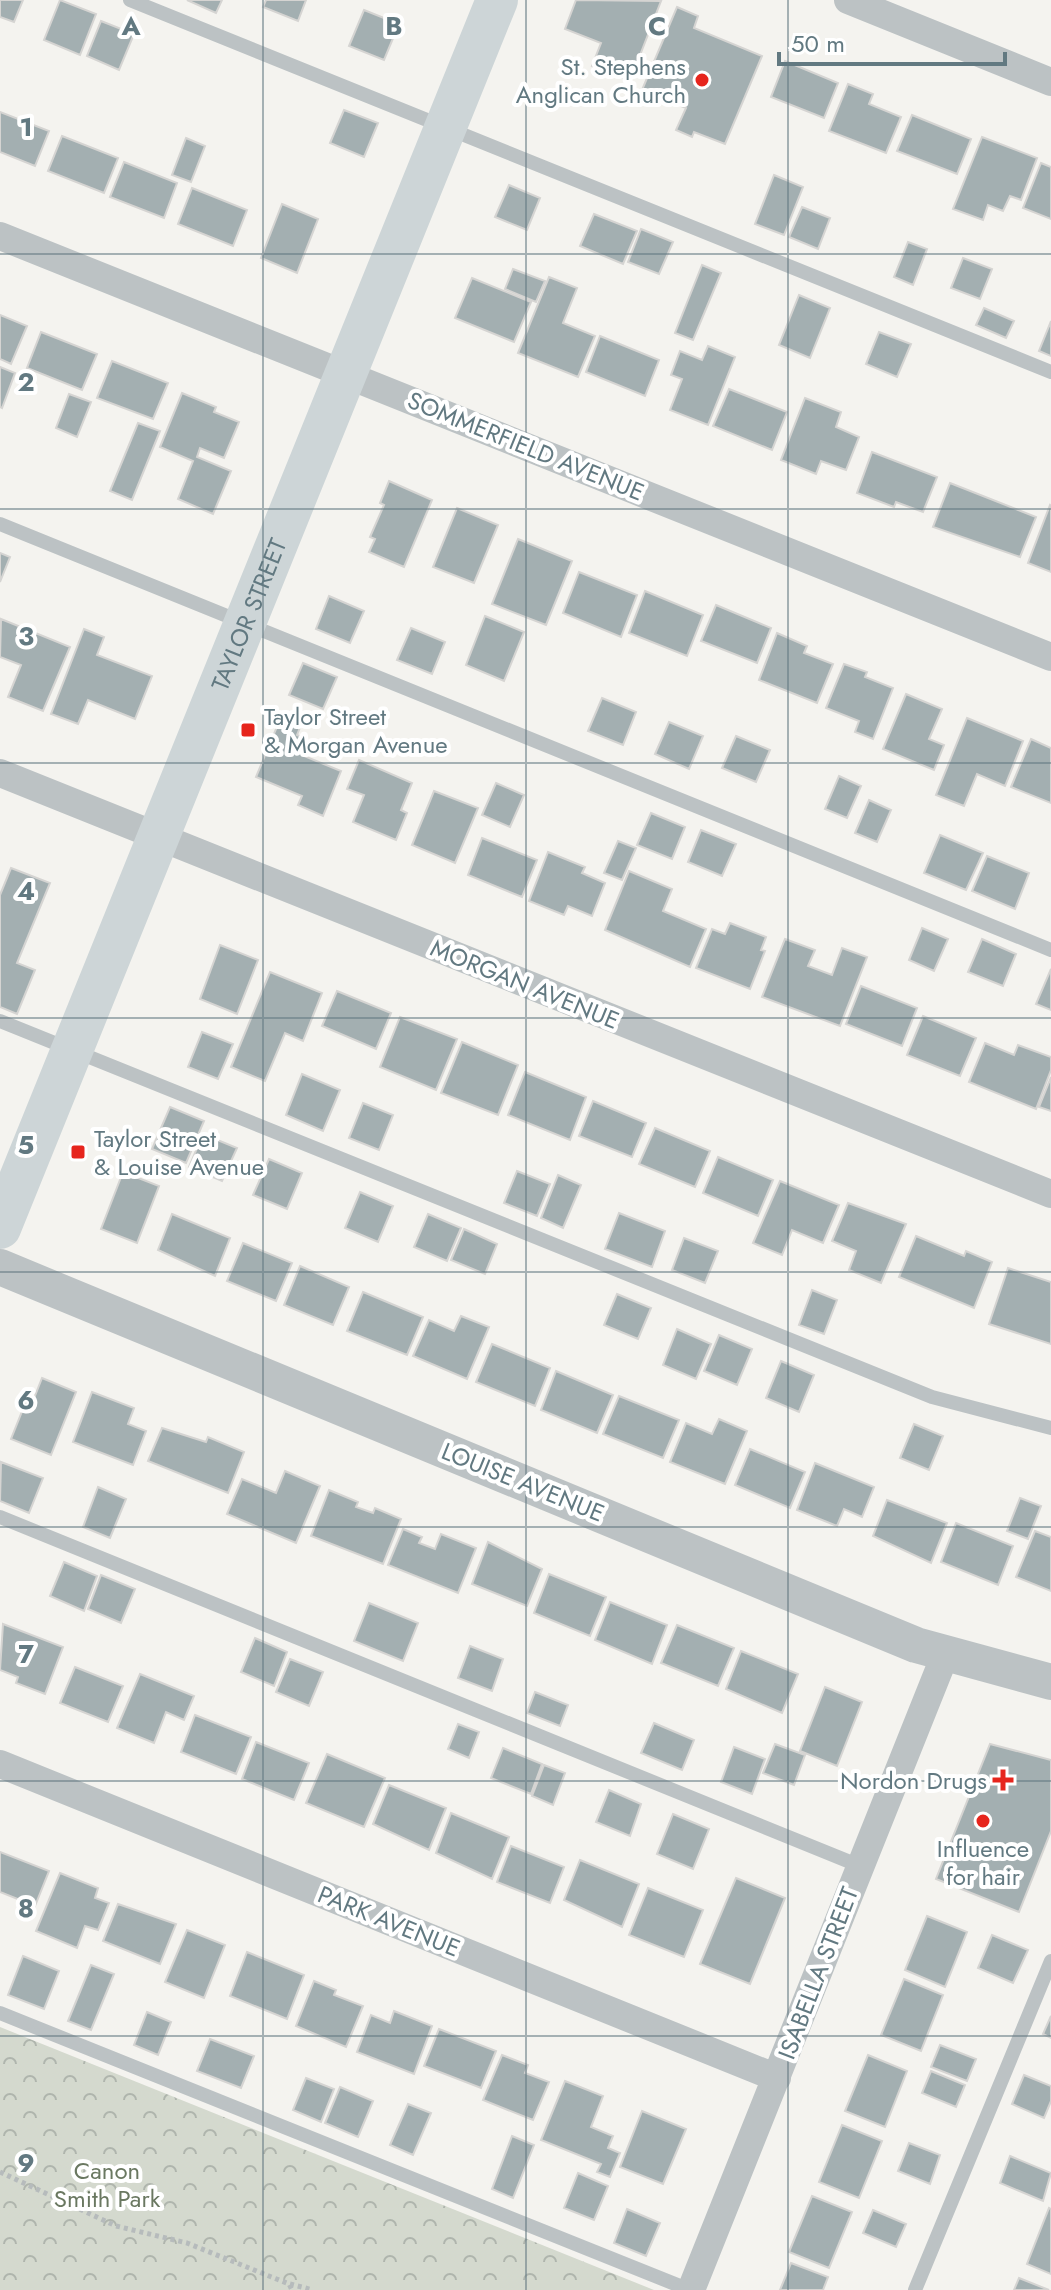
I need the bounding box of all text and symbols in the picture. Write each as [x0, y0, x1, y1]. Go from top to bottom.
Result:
text: A [120, 7, 141, 45]
text: B [385, 7, 403, 45]
text: C [648, 7, 666, 45]
scale bar [779, 16, 1005, 66]
text: 50 m [791, 26, 845, 61]
place label: St. Stephens Anglican Church [516, 49, 686, 112]
marker: St. Stephens Anglican Church [693, 71, 711, 89]
text: 1 [19, 108, 33, 146]
text: 2 [17, 363, 35, 401]
street label: SOMMERFIELD AVENUE [402, 383, 650, 509]
street label: TAYLOR STREET [202, 533, 295, 696]
text: 3 [18, 617, 34, 655]
place label: Taylor Street & Morgan Avenue [264, 699, 448, 762]
marker: Taylor Street & Morgan Avenue [239, 721, 257, 739]
text: 4 [17, 872, 35, 910]
street label: MORGAN AVENUE [425, 930, 625, 1038]
place label: Taylor Street & Louise Avenue [94, 1121, 264, 1184]
text: 5 [18, 1126, 34, 1164]
marker: Taylor Street & Louise Avenue [69, 1143, 87, 1161]
text: 6 [17, 1381, 35, 1419]
street label: LOUISE AVENUE [436, 1433, 610, 1531]
text: 7 [18, 1635, 34, 1673]
place label: Nordon Drugs [840, 1763, 987, 1798]
marker: Nordon Drugs [994, 1771, 1012, 1789]
marker: Influence for hair [974, 1812, 992, 1830]
place label: Influence for hair [937, 1831, 1029, 1894]
street label: PARK AVENUE [313, 1877, 465, 1965]
street label: ISABELLA STREET [769, 1882, 867, 2064]
text: 8 [18, 1889, 34, 1927]
text: 9 [17, 2144, 35, 2182]
park label: Canon Smith Park [54, 2153, 161, 2216]

